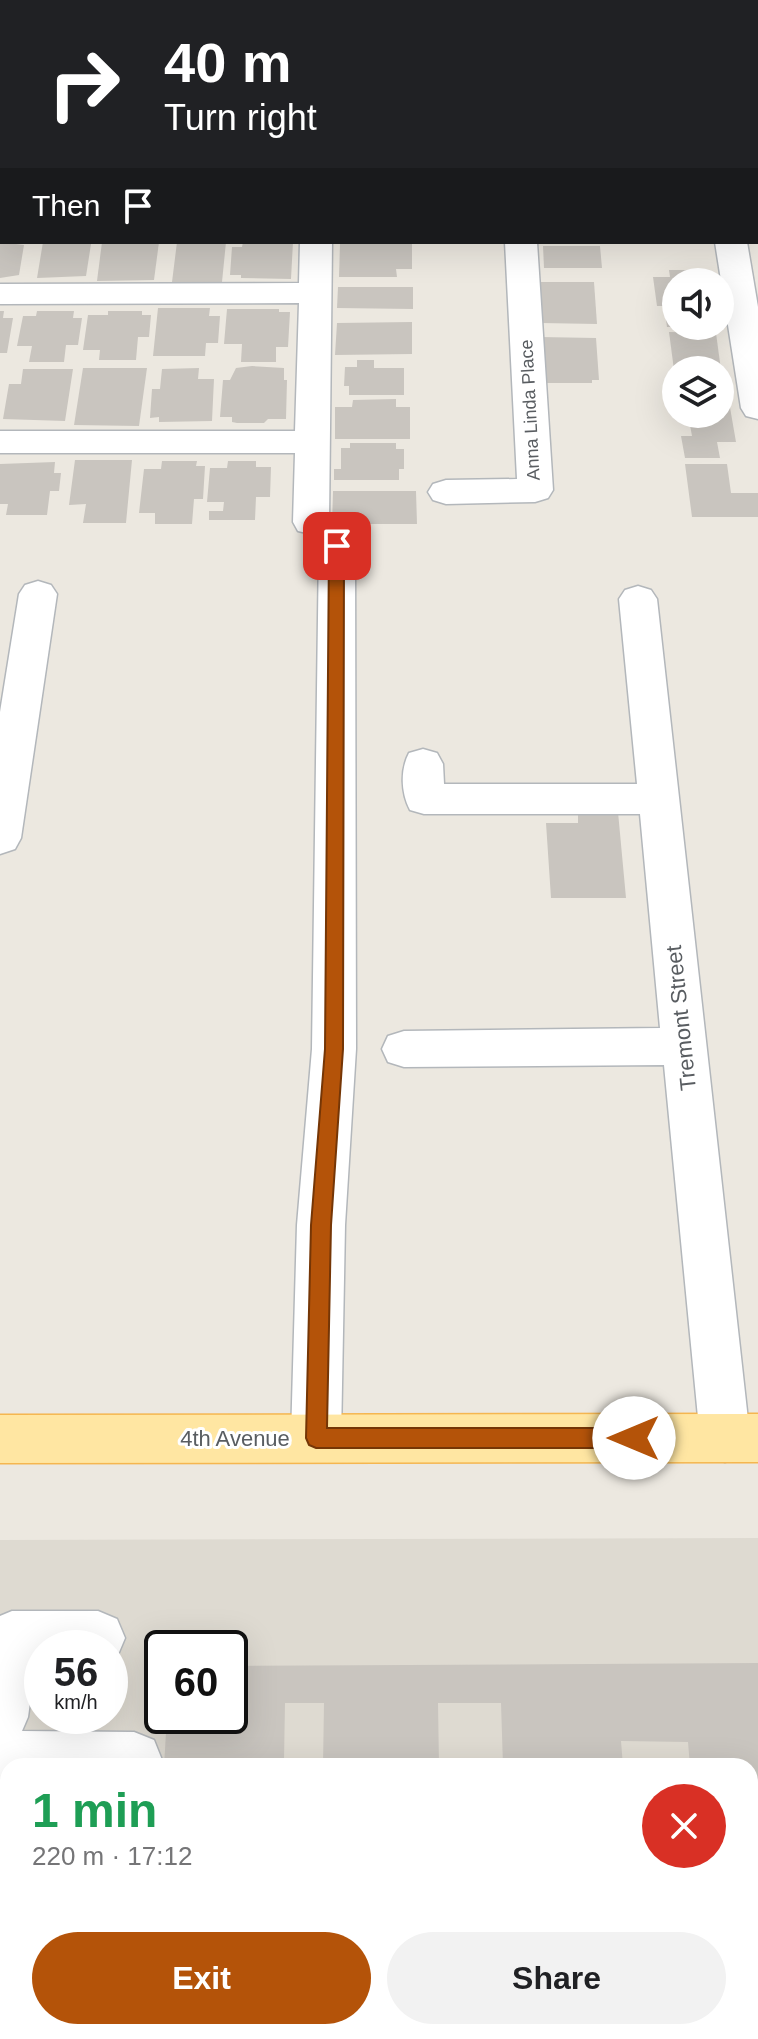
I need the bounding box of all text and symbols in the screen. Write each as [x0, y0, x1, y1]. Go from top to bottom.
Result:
text: 40 m [164, 31, 292, 94]
icon: right [32, 32, 136, 136]
text: Turn right [164, 97, 317, 138]
icon: arrive [116, 184, 160, 228]
text: Then [32, 189, 100, 222]
map controls [662, 268, 734, 428]
button: sound [662, 268, 734, 340]
street label: Anna Linda Place [516, 339, 544, 481]
button: layers [662, 356, 734, 428]
pin [303, 512, 371, 580]
icon: arrive [315, 524, 359, 568]
street label: Tremont Street [661, 944, 701, 1092]
position arrow [592, 1396, 676, 1480]
street label: 4th Avenue [180, 1426, 290, 1451]
speed limit sign: 60 [144, 1630, 248, 1734]
text: 56 [54, 1650, 98, 1694]
text: km/h [54, 1691, 98, 1713]
text: 1 min [32, 1784, 157, 1837]
button: close [642, 1784, 726, 1868]
text: 220 m · 17:12 [32, 1841, 192, 1871]
button: Exit [32, 1932, 371, 2024]
button: Share [387, 1932, 726, 2024]

